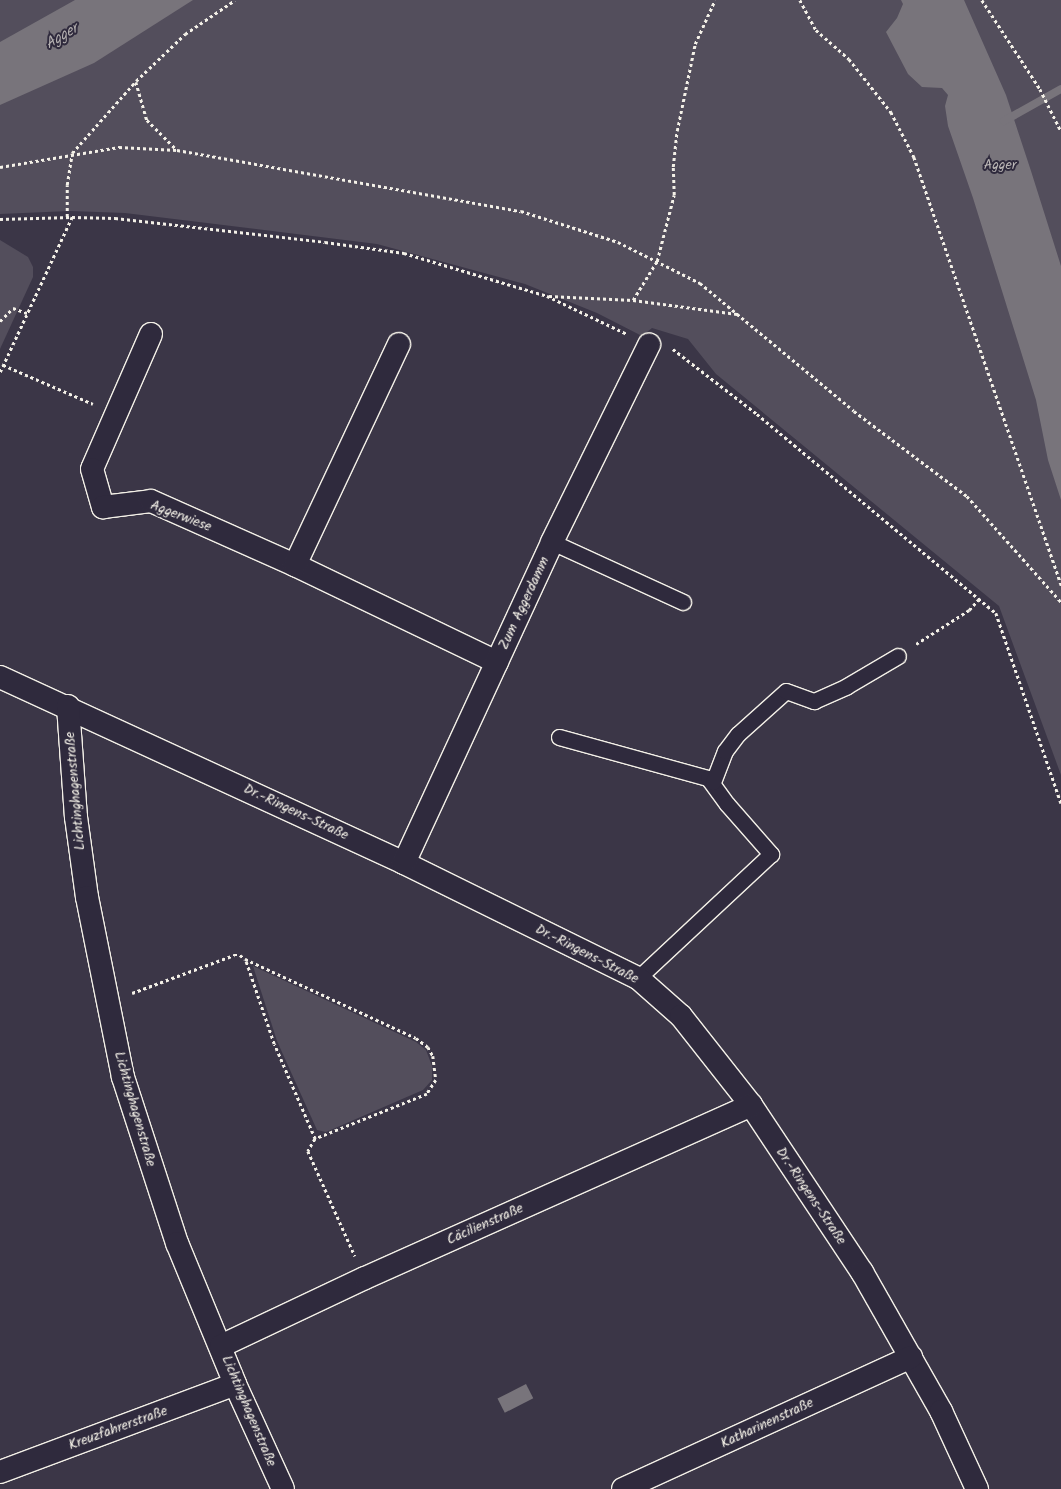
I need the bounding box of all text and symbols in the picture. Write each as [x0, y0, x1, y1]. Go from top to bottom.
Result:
water label: Agger [42, 20, 82, 54]
park label: Agger [984, 157, 1016, 173]
street label: Aggerwiese [148, 497, 214, 535]
street label: Zum Aggerdamm [495, 554, 553, 652]
street label: Lichtinghagenstraße [61, 731, 89, 851]
street label: Dr.-Ringens-Straße [241, 780, 351, 844]
street label: Dr.-Ringens-Straße [533, 921, 641, 987]
street label: Lichtinghagenstraße [111, 1049, 159, 1169]
street label: Dr.-Ringens-Straße [772, 1144, 850, 1248]
street label: Cäcilienstraße [444, 1200, 526, 1248]
street label: Lichtinghagenstraße [218, 1353, 280, 1469]
street label: Katharinenstraße [718, 1394, 816, 1452]
street label: Kreuzfahrerstraße [66, 1402, 170, 1454]

